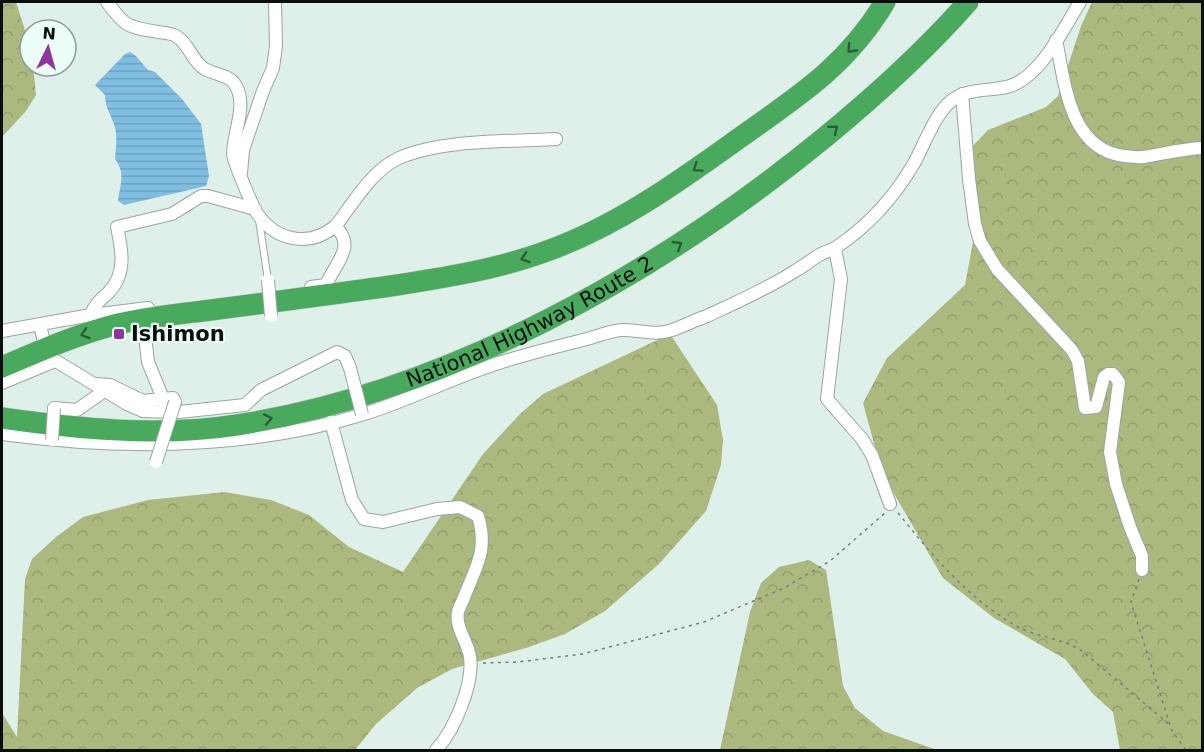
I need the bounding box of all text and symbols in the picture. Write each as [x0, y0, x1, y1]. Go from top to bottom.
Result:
north arrow [18, 18, 78, 78]
text: N [42, 24, 57, 44]
one-way arrow [847, 42, 858, 53]
one-way arrow [827, 125, 838, 136]
one-way arrow [693, 161, 704, 172]
one-way arrow [672, 241, 682, 253]
street label: National Highway Route 2 [403, 251, 658, 392]
one-way arrow [520, 251, 531, 264]
place label: Ishimon [131, 322, 225, 346]
one-way arrow [80, 327, 91, 340]
marker: Ishimon [112, 327, 126, 341]
one-way arrow [263, 413, 273, 426]

